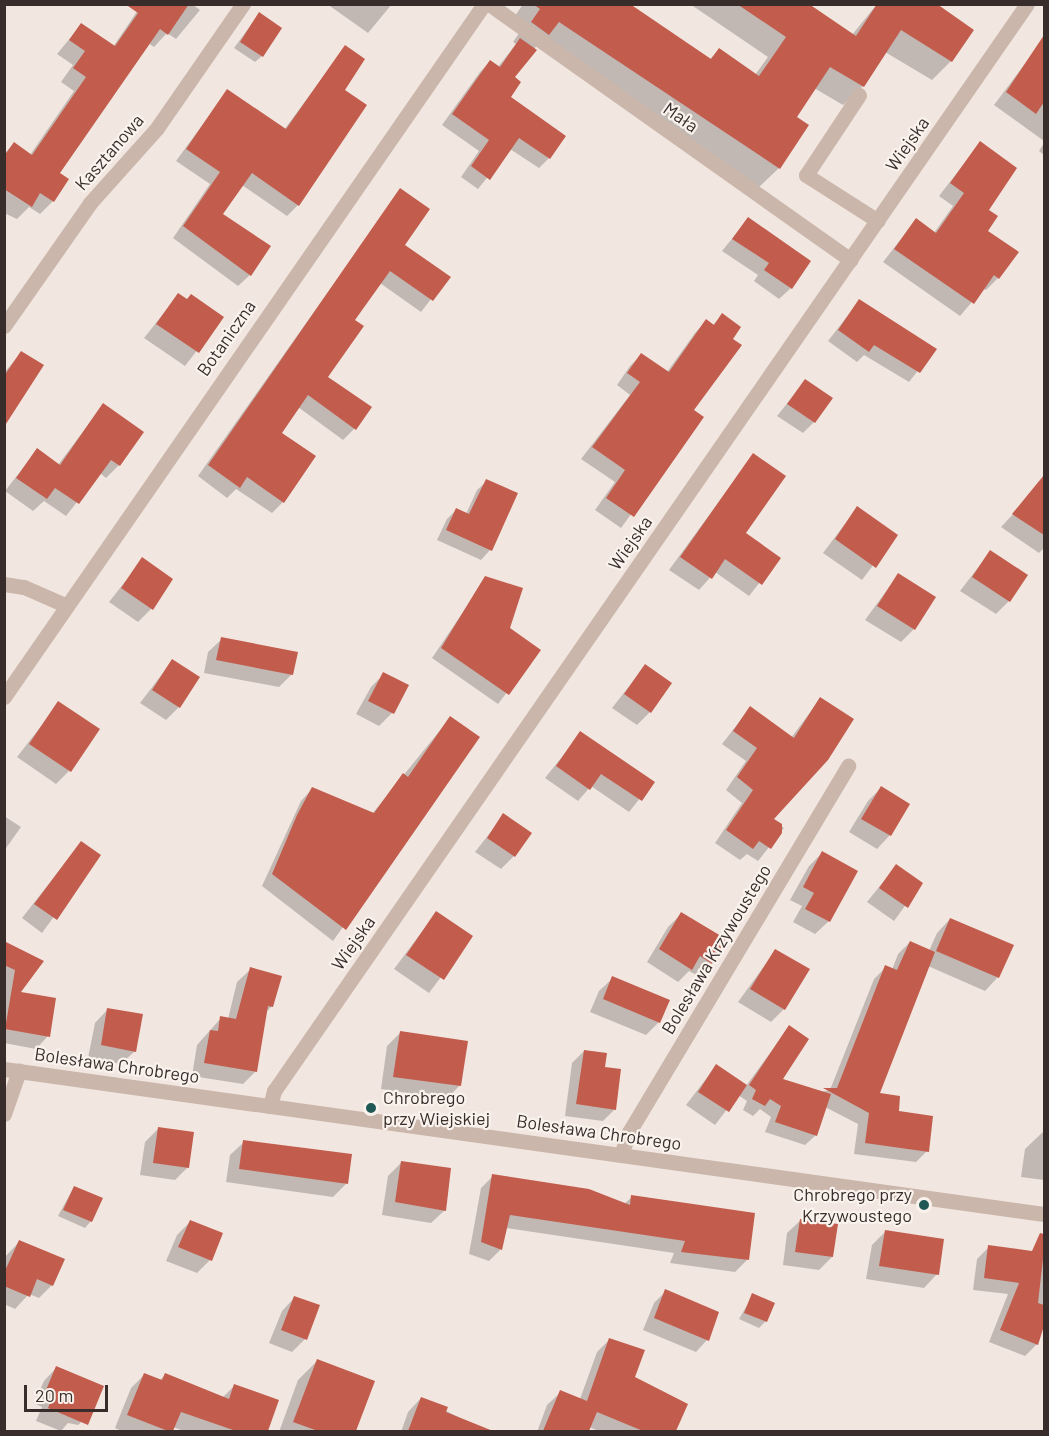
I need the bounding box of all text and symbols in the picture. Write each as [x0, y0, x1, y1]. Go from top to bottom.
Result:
street label: Mała [659, 97, 703, 137]
street label: Kasztanowa [70, 110, 148, 194]
street label: Wiejska [881, 113, 933, 175]
street label: Botaniczna [192, 296, 260, 380]
street label: Wiejska [604, 512, 656, 574]
street label: Bolesława Krzywoustego [657, 860, 775, 1038]
street label: Wiejska [327, 912, 379, 974]
street label: Bolesława Chrobrego [33, 1043, 201, 1087]
place label: Chrobrego przy Wiejskiej [383, 1087, 490, 1130]
marker: Chrobrego przy Wiejskiej [364, 1101, 378, 1115]
street label: Bolesława Chrobrego [515, 1110, 683, 1154]
place label: Chrobrego przy Krzywoustego [793, 1184, 912, 1226]
marker: Chrobrego przy Krzywoustego [917, 1198, 931, 1212]
scale bar [27, 1373, 111, 1411]
text: 20 m [35, 1384, 73, 1406]

